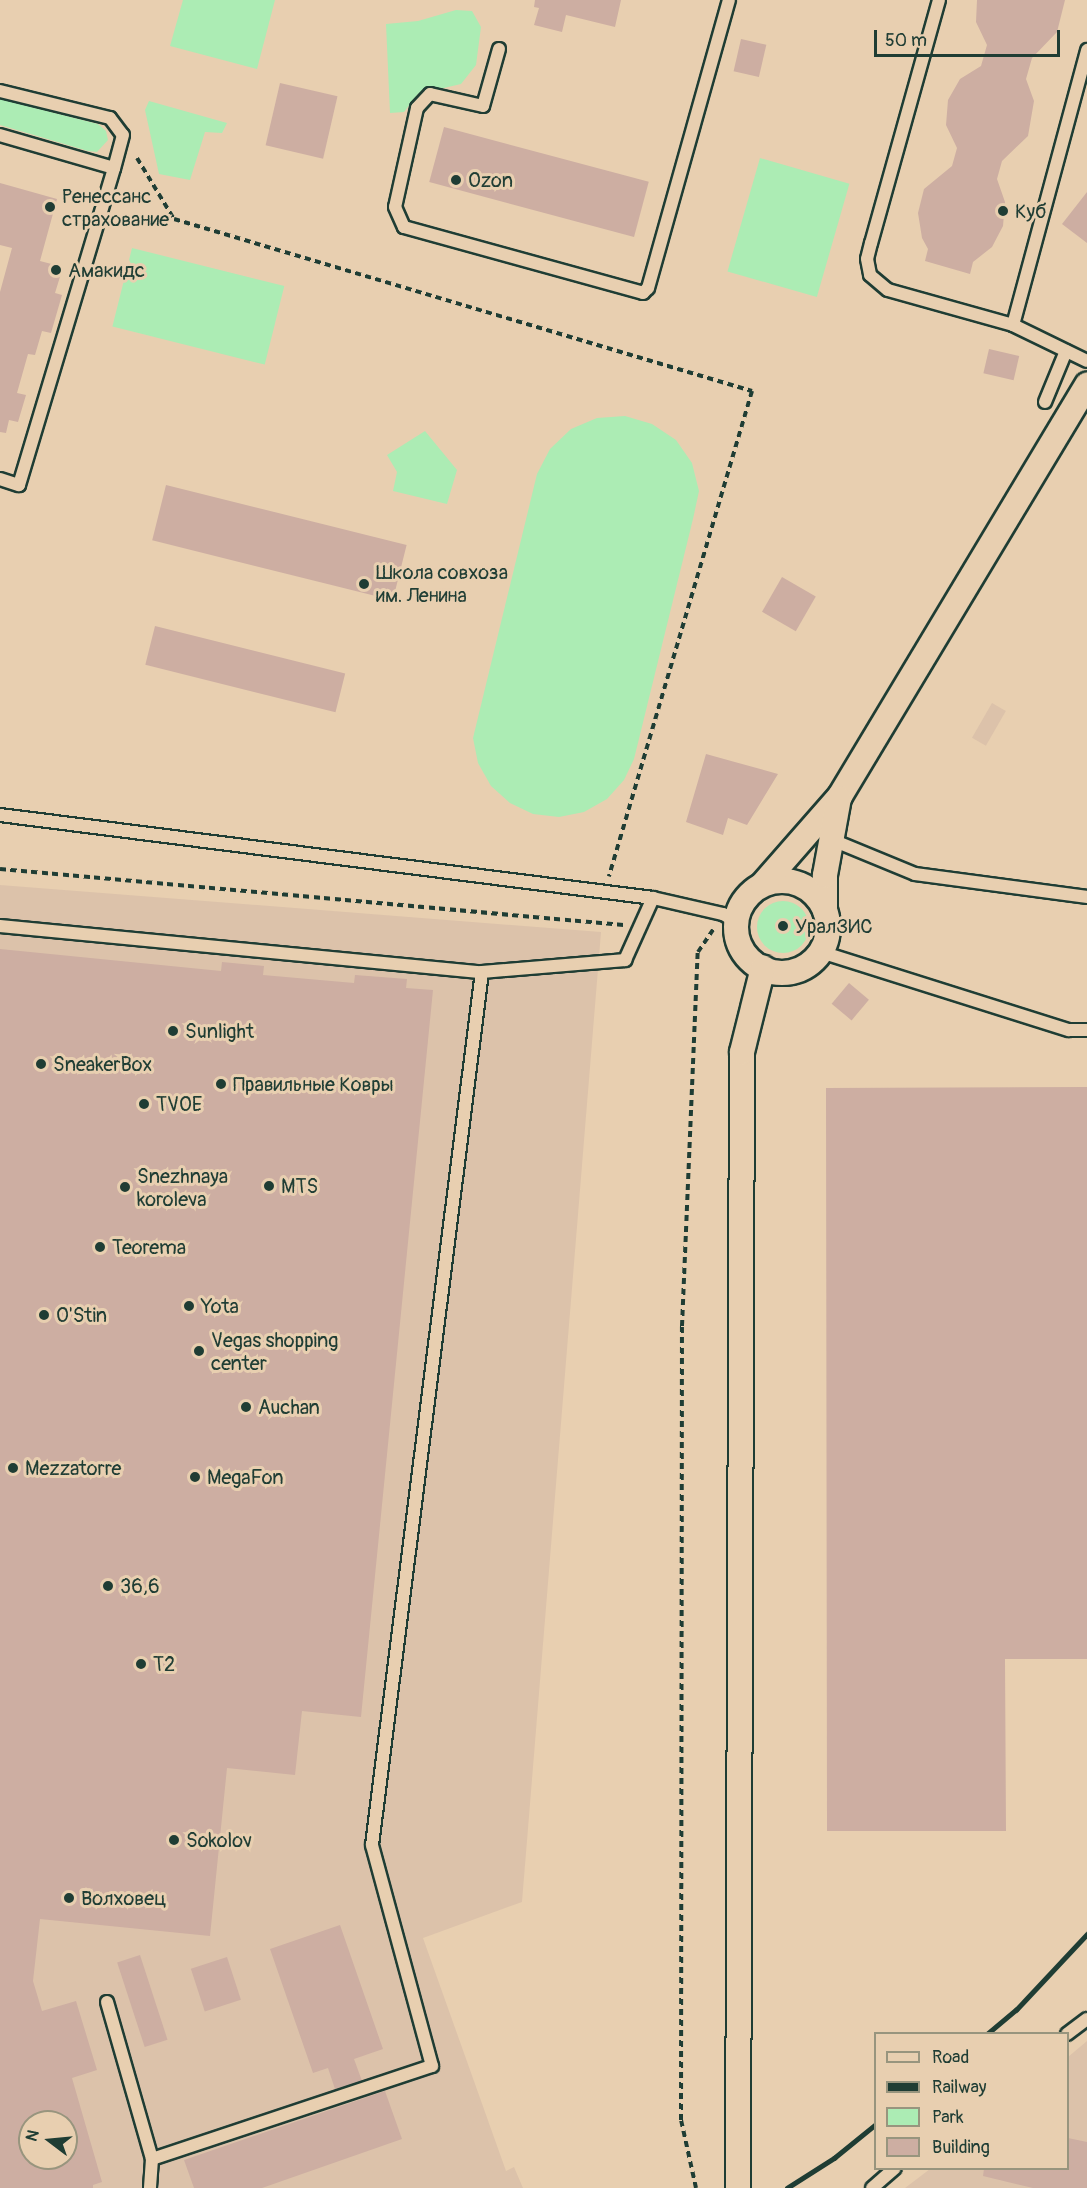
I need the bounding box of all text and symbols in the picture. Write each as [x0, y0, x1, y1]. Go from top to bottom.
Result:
scale bar [877, 18, 1063, 56]
text: 50 m [885, 29, 927, 52]
place label: Ozon [468, 168, 513, 192]
marker: Ozon [449, 173, 463, 187]
place label: Ренессанс страхование [62, 184, 169, 231]
place label: Куб [1015, 199, 1047, 223]
marker: Ренессанс страхование [43, 200, 57, 214]
marker: Куб [996, 204, 1010, 218]
place label: Амакидс [68, 258, 145, 282]
marker: Амакидс [49, 263, 63, 277]
place label: Школа совхоза им. Ленина [376, 560, 508, 607]
marker: Школа совхоза им. Ленина [357, 577, 371, 591]
place label: УралЗИС [795, 914, 873, 938]
marker: УралЗИС [776, 919, 790, 933]
place label: Sunlight [185, 1019, 254, 1043]
marker: Sunlight [166, 1024, 180, 1038]
place label: SneakerBox [53, 1052, 152, 1076]
marker: SneakerBox [34, 1057, 48, 1071]
place label: Правильные Ковры [233, 1072, 394, 1096]
marker: Правильные Ковры [214, 1077, 228, 1091]
place label: TVOE [156, 1092, 202, 1116]
marker: TVOE [137, 1097, 151, 1111]
place label: Snezhnaya koroleva [137, 1164, 228, 1211]
place label: MTS [281, 1174, 318, 1198]
marker: MTS [262, 1179, 276, 1193]
marker: Snezhnaya koroleva [118, 1180, 132, 1194]
place label: Teorema [112, 1235, 186, 1259]
marker: Teorema [93, 1240, 107, 1254]
place label: Yota [201, 1294, 239, 1318]
marker: Yota [182, 1299, 196, 1313]
place label: O'Stin [56, 1303, 107, 1327]
marker: O'Stin [37, 1308, 51, 1322]
place label: Vegas shopping center [211, 1328, 338, 1375]
marker: Vegas shopping center [192, 1344, 206, 1358]
place label: Auchan [258, 1395, 320, 1419]
marker: Auchan [239, 1400, 253, 1414]
place label: Mezzatorre [25, 1456, 121, 1480]
marker: Mezzatorre [6, 1461, 20, 1475]
place label: MegaFon [207, 1465, 284, 1489]
marker: MegaFon [188, 1470, 202, 1484]
place label: 36,6 [120, 1574, 160, 1598]
marker: 36,6 [101, 1579, 115, 1593]
place label: T2 [153, 1652, 175, 1676]
marker: T2 [134, 1657, 148, 1671]
place label: Sokolov [186, 1828, 252, 1852]
marker: Sokolov [167, 1833, 181, 1847]
place label: Волховец [81, 1886, 167, 1910]
marker: Волховец [62, 1891, 76, 1905]
legend [874, 2032, 1069, 2170]
text: Road [932, 2046, 969, 2069]
text: Railway [932, 2076, 987, 2099]
text: Park [932, 2106, 964, 2129]
north arrow [18, 2110, 78, 2170]
text: N [22, 2128, 44, 2144]
text: Building [932, 2136, 990, 2159]

